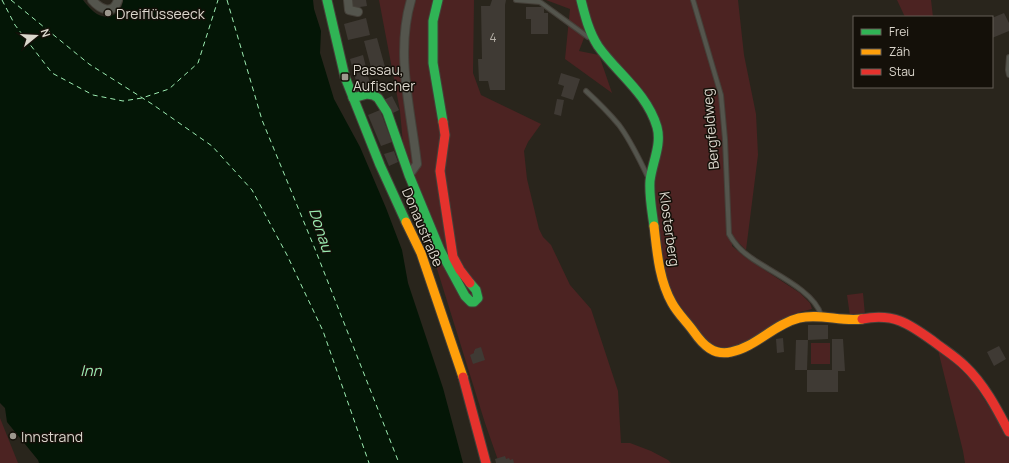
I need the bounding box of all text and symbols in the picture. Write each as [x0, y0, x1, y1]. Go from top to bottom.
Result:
place label: Dreiflüsseeck [116, 4, 206, 23]
marker: Dreiflüsseeck [103, 8, 113, 18]
north arrow [16, 16, 56, 56]
legend [853, 16, 993, 88]
text: Frei [889, 23, 909, 40]
text: N [38, 27, 54, 39]
house number: 4 [489, 29, 497, 46]
text: Zäh [889, 43, 910, 60]
place label: Passau, Aufischer [353, 60, 415, 95]
text: Stau [889, 63, 915, 80]
marker: Passau, Aufischer [340, 72, 350, 82]
street label: Bergfeldweg [697, 88, 723, 170]
street label: Donaustraße [398, 185, 448, 269]
street label: Klosterberg [655, 190, 685, 268]
water label: Donau [304, 205, 338, 256]
water label: Inn [80, 360, 103, 381]
place label: Innstrand [21, 427, 83, 446]
marker: Innstrand [8, 431, 18, 441]

